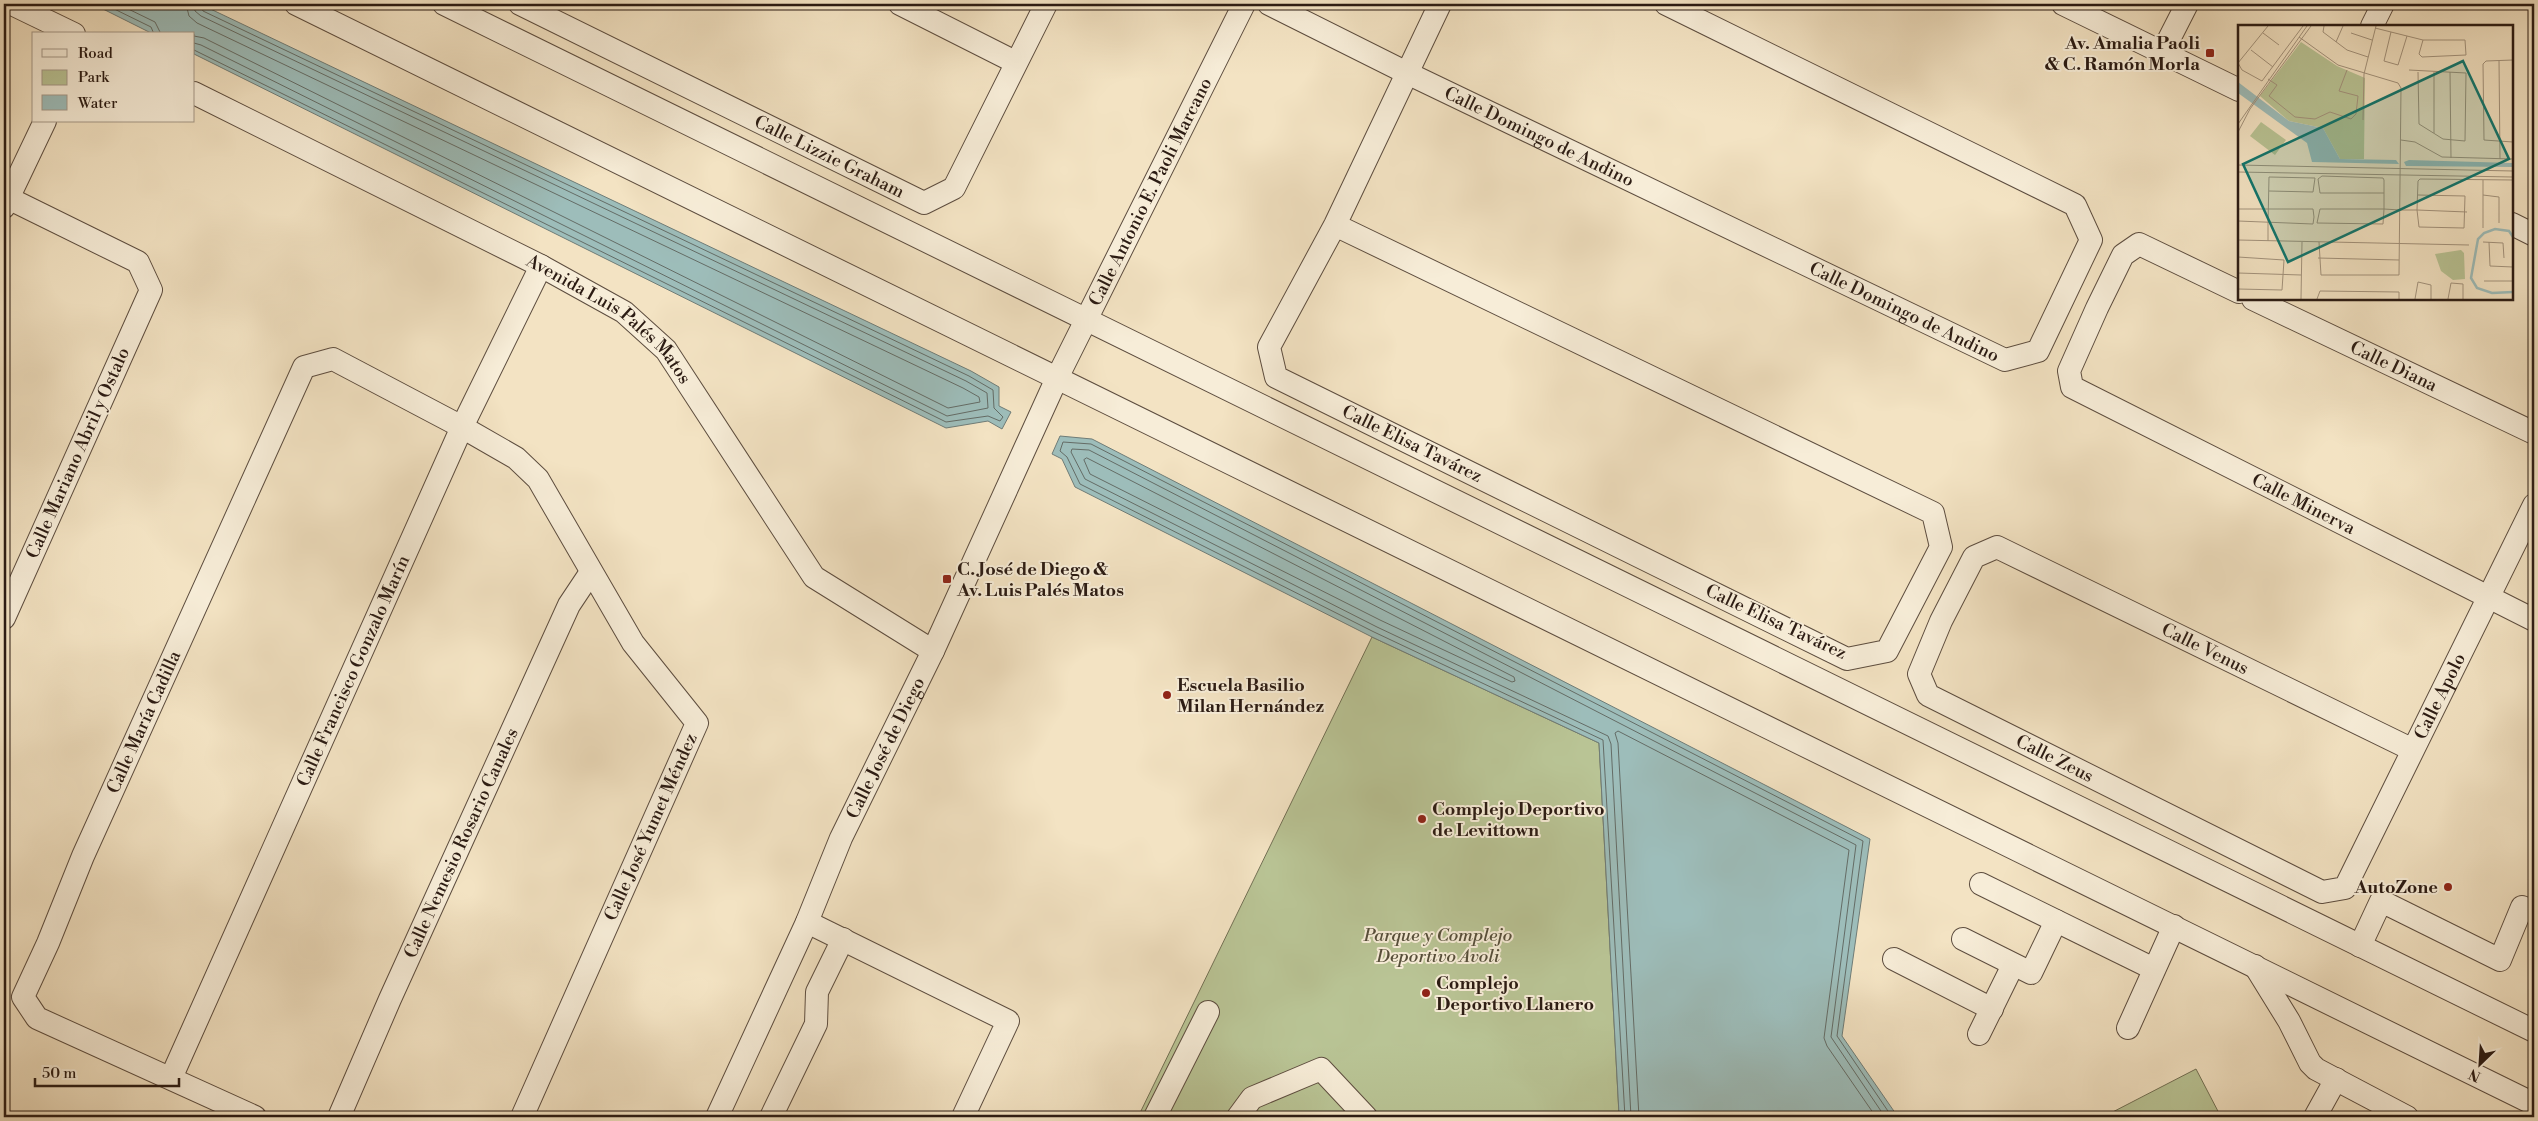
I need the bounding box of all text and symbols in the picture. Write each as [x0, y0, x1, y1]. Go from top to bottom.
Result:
inset map [2238, 25, 2513, 300]
legend [32, 32, 195, 122]
place label: Av. Amalia Paoli & C. Ramón Morla [2045, 32, 2200, 76]
text: Road [78, 44, 113, 63]
marker: Av. Amalia Paoli & C. Ramón Morla [2204, 47, 2216, 59]
text: Park [78, 68, 110, 87]
street label: Calle Antonio E. Paoli Marcano [1083, 74, 1217, 310]
street label: Calle Domingo de Andino [1441, 81, 1638, 192]
text: Water [77, 94, 118, 113]
street label: Calle Lizzie Graham [751, 110, 909, 203]
street label: Avenida Luis Palés Matos [522, 249, 696, 388]
street label: Calle Domingo de Andino [1806, 256, 2003, 367]
street label: Calle Diana [2346, 336, 2442, 397]
street label: Calle Mariano Abril y Ostalo [21, 344, 135, 562]
street label: Calle Elisa Tavárez [1338, 400, 1486, 488]
street label: Calle Minerva [2248, 468, 2360, 540]
street label: Calle Francisco Gonzalo Marín [291, 551, 415, 790]
place label: C. José de Diego & Av. Luis Palés Matos [956, 558, 1124, 602]
marker: C. José de Diego & Av. Luis Palés Matos [941, 573, 953, 585]
street label: Calle Elisa Tavárez [1702, 579, 1850, 665]
street label: Calle Venus [2158, 618, 2252, 680]
street label: Calle María Cadilla [101, 646, 186, 797]
street label: Calle Apolo [2409, 649, 2471, 743]
street label: Calle José de Diego [841, 673, 930, 822]
place label: Escuela Basilio Milan Hernández [1177, 674, 1325, 718]
marker: Escuela Basilio Milan Hernández [1161, 689, 1173, 701]
street label: Calle Nemesio Rosario Canales [399, 724, 523, 962]
street label: Calle Zeus [2012, 729, 2098, 788]
street label: Calle José Yumet Méndez [599, 730, 703, 924]
place label: Complejo Deportivo de Levittown [1432, 798, 1605, 842]
marker: Complejo Deportivo de Levittown [1416, 813, 1428, 825]
place label: AutoZone [2353, 876, 2438, 899]
marker: AutoZone [2442, 881, 2454, 893]
park label: Parque y Complejo Deportivo Avoli [1363, 924, 1512, 968]
place label: Complejo Deportivo Llanero [1436, 972, 1594, 1016]
marker: Complejo Deportivo Llanero [1420, 987, 1432, 999]
north arrow [2456, 1038, 2506, 1088]
scale bar [35, 1056, 179, 1088]
text: 50 m [42, 1064, 76, 1083]
text: N [2466, 1064, 2484, 1085]

